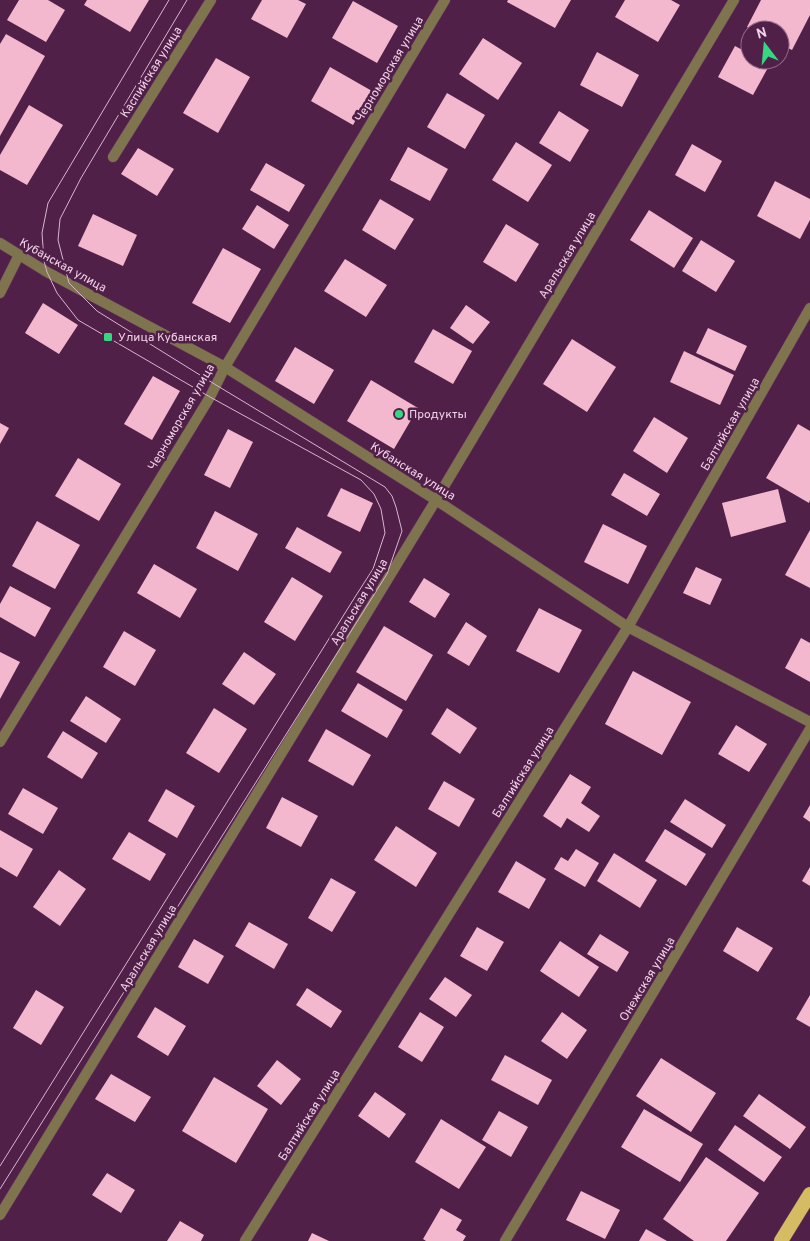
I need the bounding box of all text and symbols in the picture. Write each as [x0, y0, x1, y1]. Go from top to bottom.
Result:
street label: Черноморская улица [352, 14, 428, 125]
north arrow [740, 20, 790, 70]
street label: Каспийская улица [117, 24, 186, 121]
text: N [755, 24, 769, 44]
street label: Аральская улица [536, 209, 600, 302]
street label: Кубанская улица [16, 235, 109, 297]
place label: Улица Кубанская [118, 330, 217, 346]
marker: Улица Кубанская [102, 331, 114, 343]
street label: Черноморская улица [145, 361, 219, 474]
street label: Балтийская улица [698, 375, 764, 474]
place label: Продукты [409, 407, 467, 423]
marker: Продукты [393, 408, 405, 420]
street label: Кубанская улица [367, 439, 458, 504]
street label: Аральская улица [328, 556, 392, 649]
street label: Балтийская улица [489, 724, 558, 821]
street label: Аральская улица [117, 902, 181, 995]
street label: Онежская улица [616, 934, 679, 1025]
street label: Балтийская улица [275, 1067, 344, 1164]

